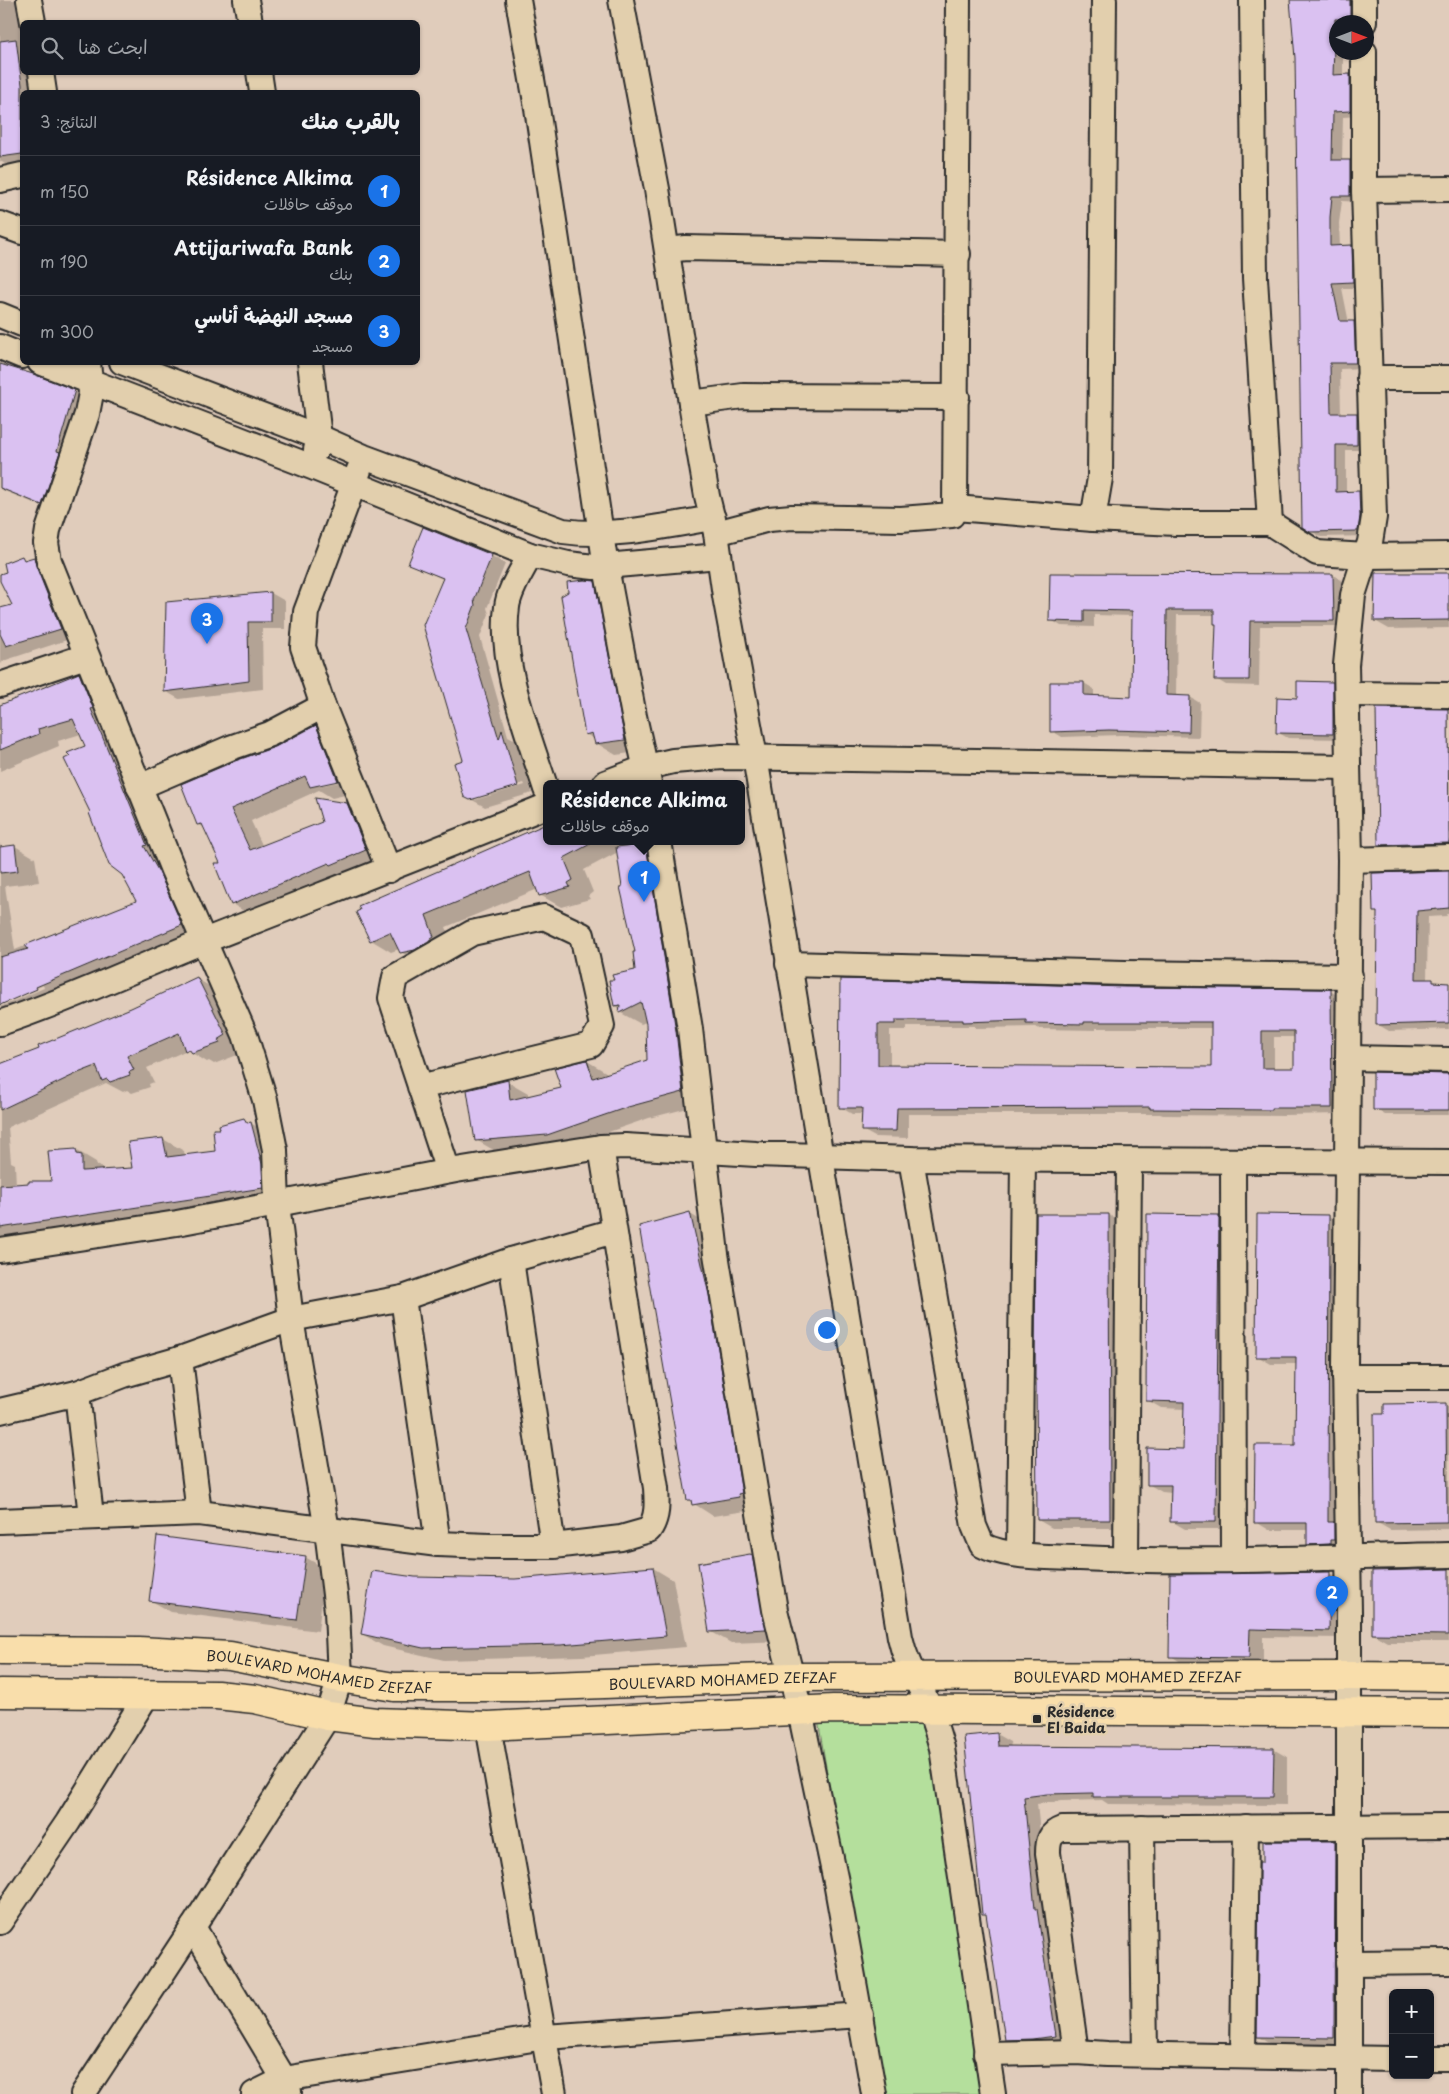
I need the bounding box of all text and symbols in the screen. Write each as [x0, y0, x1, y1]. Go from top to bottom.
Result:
north arrow [1329, 15, 1374, 60]
search box [20, 20, 420, 75]
text: ابحث هنا [78, 32, 148, 60]
icon: search [38, 34, 66, 62]
text: بالقرب منك [301, 104, 400, 136]
text: النتائج: 3 [40, 109, 97, 133]
text: Résidence Alkima [186, 163, 353, 191]
text: 150 m [40, 179, 89, 203]
text: 1 [380, 179, 388, 203]
text: موقف حافلات [264, 191, 353, 215]
text: Attijariwafa Bank [174, 233, 353, 261]
text: 190 m [40, 249, 88, 273]
text: 2 [378, 249, 390, 273]
text: بنك [329, 261, 353, 285]
text: مسجد النهضة أناسي [195, 301, 353, 329]
text: 300 m [40, 319, 94, 343]
text: 3 [379, 319, 389, 343]
text: مسجد [312, 333, 353, 357]
pin: 3 [191, 603, 223, 644]
popup [543, 780, 745, 845]
text: Résidence Alkima [561, 785, 727, 813]
text: موقف حافلات [561, 813, 650, 837]
pin: 1 [628, 861, 660, 902]
your location [814, 1317, 840, 1343]
pin: 2 [1316, 1576, 1348, 1617]
street label: BOULEVARD MOHAMED ZEFZAF [206, 1644, 432, 1698]
street label: BOULEVARD MOHAMED ZEFZAF [608, 1666, 837, 1694]
street label: BOULEVARD MOHAMED ZEFZAF [1013, 1666, 1242, 1687]
place label: Résidence El Baida [1047, 1701, 1115, 1738]
marker: Résidence El Baida [1031, 1713, 1043, 1725]
map controls [1389, 1989, 1434, 2079]
button: + [1389, 1989, 1434, 2034]
button: − [1389, 2034, 1434, 2079]

